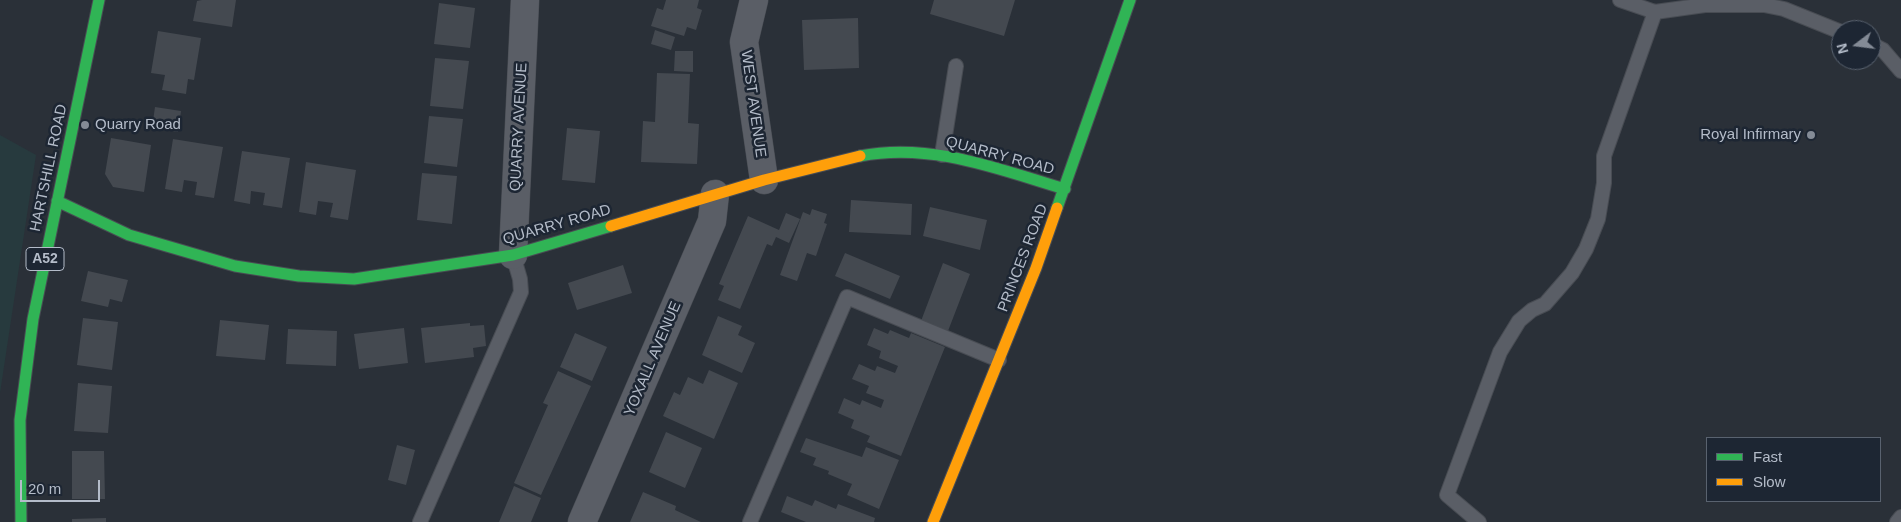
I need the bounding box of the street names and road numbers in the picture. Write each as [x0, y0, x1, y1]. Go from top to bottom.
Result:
street label: WEST AVENUE [737, 49, 769, 159]
street label: QUARRY AVENUE [507, 62, 531, 192]
street label: HARTSHILL ROAD [27, 103, 71, 233]
street label: QUARRY ROAD [944, 133, 1056, 179]
street label: QUARRY ROAD [501, 201, 613, 249]
street label: PRINCES ROAD [994, 201, 1052, 315]
road number: A52 [26, 248, 64, 270]
street label: YOXALL AVENUE [621, 299, 685, 419]

